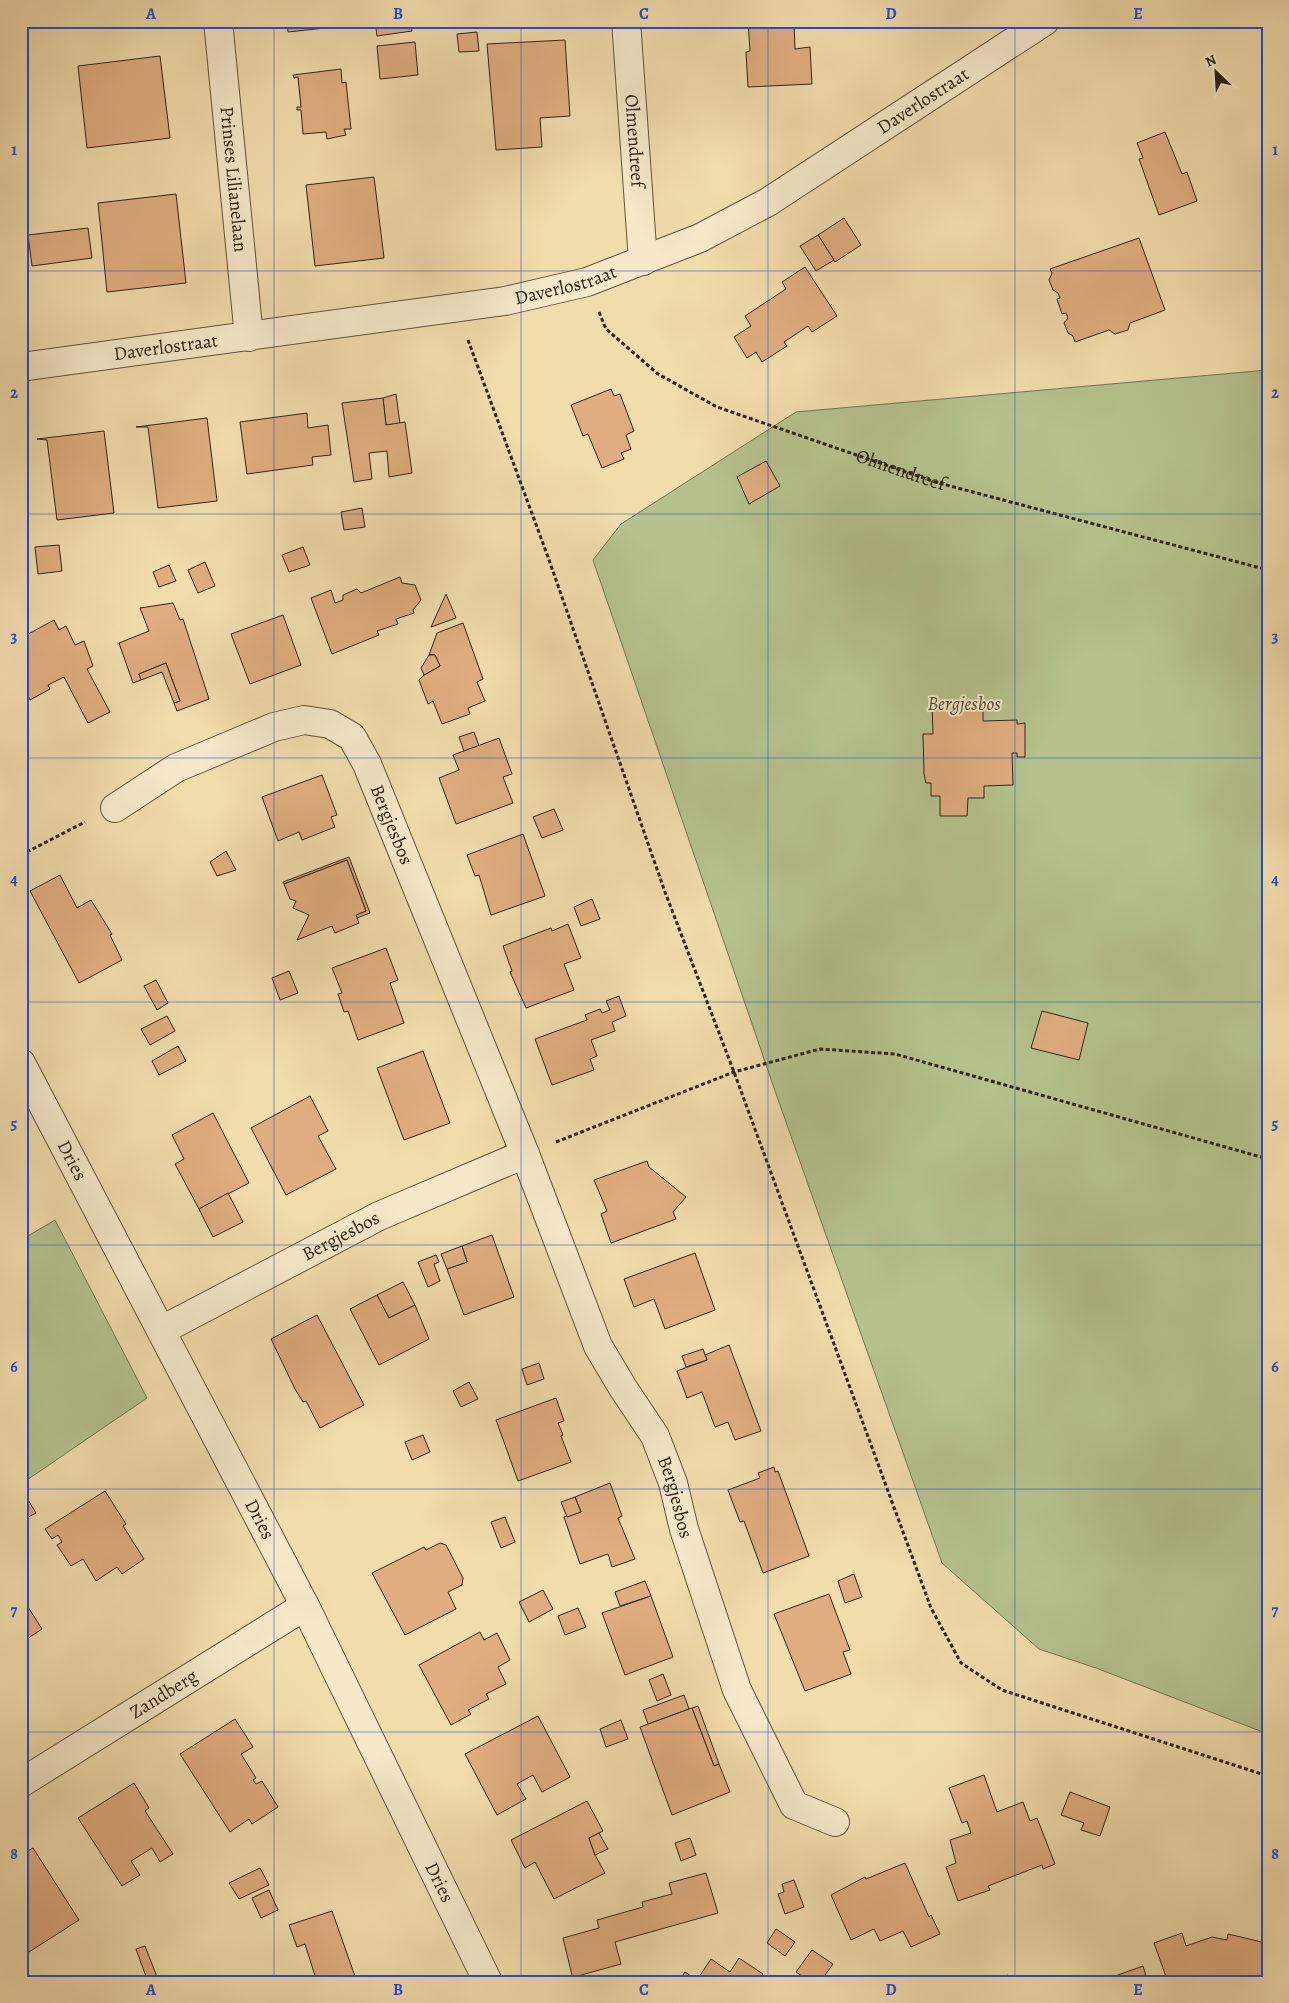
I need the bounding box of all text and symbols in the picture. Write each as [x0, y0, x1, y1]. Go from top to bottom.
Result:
text: A [145, 3, 157, 25]
text: B [393, 3, 403, 25]
text: C [639, 3, 649, 25]
text: D [885, 3, 897, 25]
text: E [1133, 3, 1143, 25]
north arrow [1192, 48, 1242, 98]
text: N [1202, 50, 1219, 71]
street label: Daverlostraat [872, 61, 974, 140]
street label: Olmendreef [618, 93, 651, 191]
street label: Prinses Lilianelaan [213, 105, 254, 253]
text: 1 [11, 139, 17, 161]
text: 1 [1272, 139, 1278, 161]
street label: Daverlostraat [512, 259, 620, 311]
street label: Daverlostraat [112, 327, 219, 367]
text: 2 [10, 382, 18, 404]
text: 2 [1271, 382, 1279, 404]
street label: Olmendreef [852, 443, 951, 498]
text: 3 [11, 626, 18, 648]
text: 3 [1272, 626, 1279, 648]
park label: Bergjesbos [927, 691, 1001, 717]
street label: Bergjesbos [364, 781, 419, 868]
text: 4 [10, 869, 18, 891]
text: 4 [1271, 869, 1279, 891]
text: 5 [11, 1113, 18, 1135]
text: 5 [1272, 1113, 1279, 1135]
street label: Dries [51, 1136, 93, 1185]
street label: Bergjesbos [298, 1205, 384, 1267]
text: 6 [10, 1356, 18, 1378]
text: 6 [1271, 1356, 1279, 1378]
street label: Bergjesbos [651, 1452, 699, 1542]
street label: Dries [238, 1495, 281, 1544]
text: 7 [11, 1600, 18, 1622]
text: 7 [1272, 1600, 1279, 1622]
street label: Zandberg [125, 1663, 203, 1725]
text: 8 [10, 1843, 18, 1865]
text: 8 [1271, 1843, 1279, 1865]
street label: Dries [419, 1858, 460, 1907]
text: A [145, 1979, 157, 2001]
text: B [393, 1979, 403, 2001]
text: C [639, 1979, 649, 2001]
text: D [885, 1979, 897, 2001]
text: E [1133, 1979, 1143, 2001]

